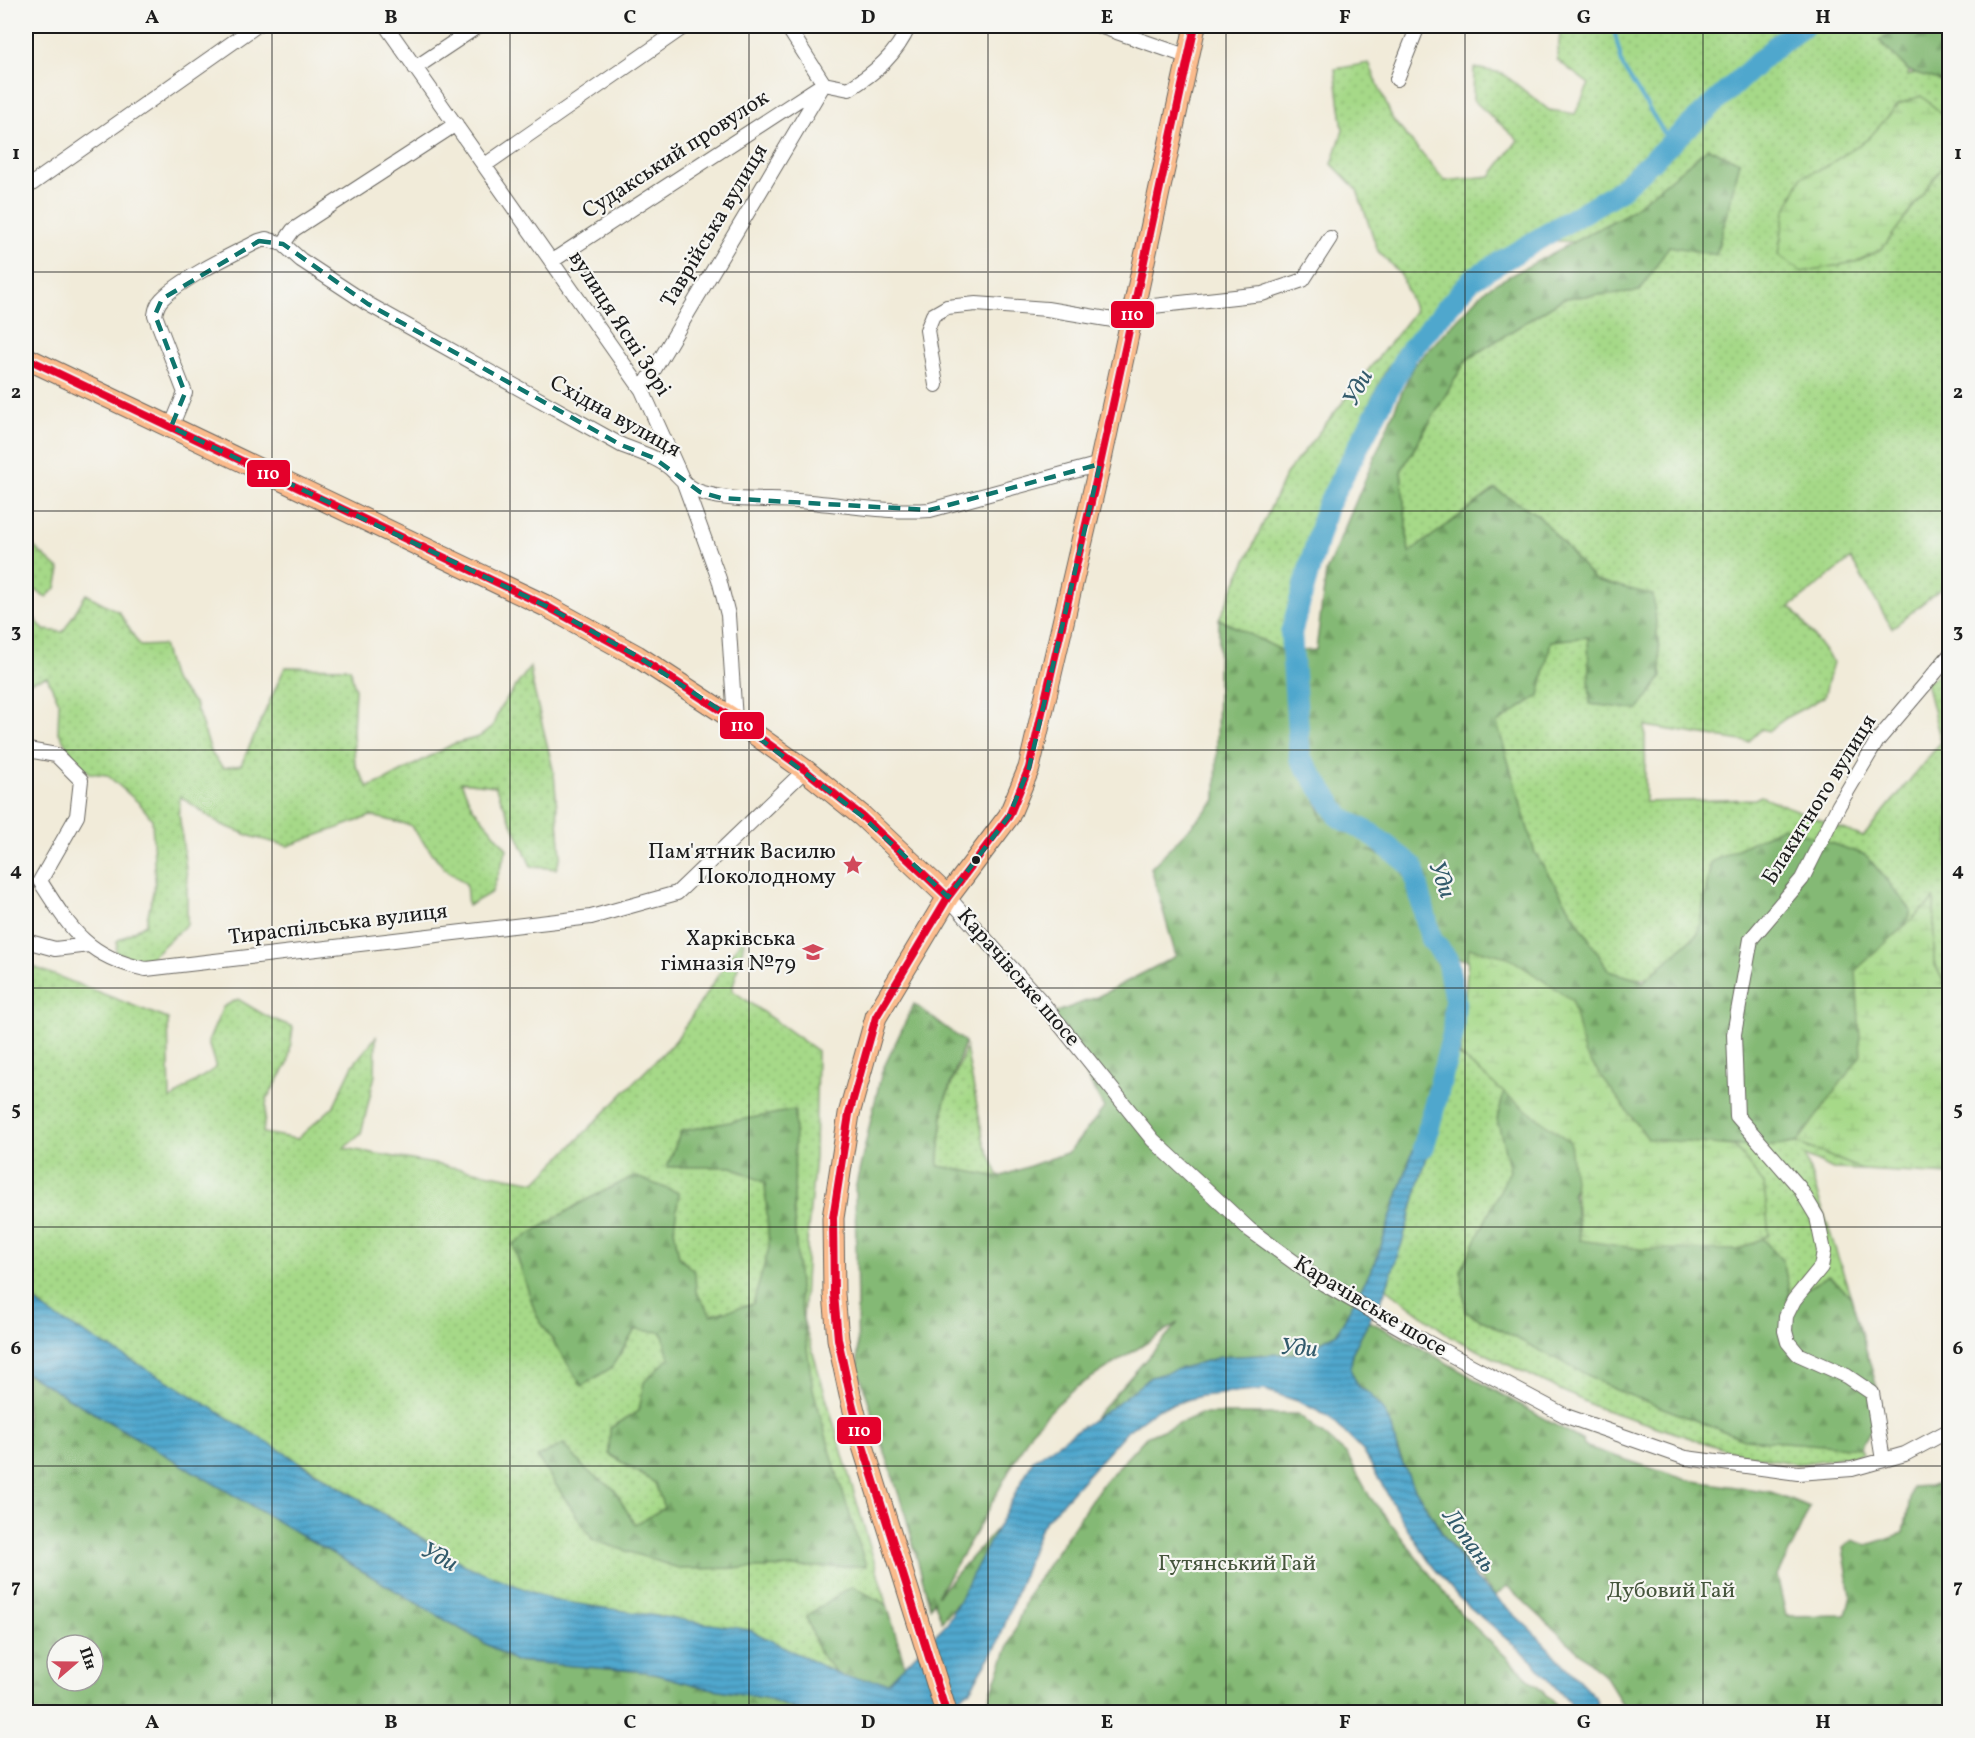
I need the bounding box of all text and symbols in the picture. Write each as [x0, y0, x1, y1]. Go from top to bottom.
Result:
text: A [145, 4, 159, 32]
text: B [384, 4, 398, 32]
text: C [624, 4, 637, 32]
text: D [861, 4, 875, 32]
text: E [1101, 4, 1113, 32]
text: F [1339, 4, 1351, 32]
text: G [1577, 4, 1591, 32]
text: H [1815, 4, 1831, 32]
street label: Судакський провулок [577, 83, 776, 227]
street label: Таврійська вулиця [654, 138, 776, 314]
text: 1 [12, 140, 20, 168]
text: 1 [1954, 140, 1962, 168]
street label: вулиця Ясні Зорі [560, 245, 678, 403]
line badge: 110 [1110, 300, 1155, 329]
text: 110 [1121, 305, 1143, 327]
water label: Уди [1335, 364, 1383, 412]
street label: Східна вулиця [544, 368, 686, 466]
text: 2 [11, 379, 21, 407]
text: 2 [1953, 379, 1963, 407]
line badge: 110 [246, 459, 291, 488]
text: 110 [257, 464, 279, 486]
text: 3 [11, 618, 21, 646]
text: 3 [1953, 618, 1963, 646]
street label: Блакитного вулиця [1755, 709, 1885, 891]
line badge: 110 [719, 711, 765, 740]
text: 110 [731, 716, 753, 738]
place label: Пам'ятник Василю Поколодному [648, 837, 836, 893]
place icon: Пам'ятник Василю Поколодному [841, 853, 865, 877]
unlabelled marker [970, 854, 982, 866]
text: 4 [10, 857, 22, 885]
water label: Уди [1419, 857, 1463, 903]
text: 4 [1952, 857, 1964, 885]
street label: Тираспільська вулиця [227, 896, 449, 954]
street label: Карачівське шосе [949, 902, 1087, 1054]
place label: Харківська гімназія №79 [661, 924, 796, 980]
school or university icon: Харківська гімназія №79 [801, 940, 825, 964]
text: 5 [11, 1096, 21, 1124]
text: 5 [1953, 1096, 1963, 1124]
street label: Карачівське шосе [1287, 1249, 1453, 1365]
water label: Уди [1279, 1331, 1319, 1367]
text: 6 [11, 1335, 22, 1363]
text: 6 [1953, 1335, 1964, 1363]
line badge: 110 [836, 1416, 882, 1445]
text: 110 [848, 1421, 870, 1443]
water label: Лопань [1432, 1501, 1503, 1580]
water label: Уди [415, 1534, 463, 1582]
park label: Гутянський Гай [1158, 1549, 1316, 1580]
text: 7 [11, 1573, 21, 1601]
text: 7 [1953, 1573, 1963, 1601]
park label: Дубовий Гай [1607, 1576, 1735, 1607]
north arrow [45, 1633, 105, 1693]
text: Пн [73, 1644, 101, 1673]
text: A [145, 1709, 159, 1737]
text: B [384, 1709, 398, 1737]
text: C [624, 1709, 637, 1737]
text: D [861, 1709, 875, 1737]
text: E [1101, 1709, 1113, 1737]
text: F [1339, 1709, 1351, 1737]
text: G [1577, 1709, 1591, 1737]
text: H [1815, 1709, 1831, 1737]

